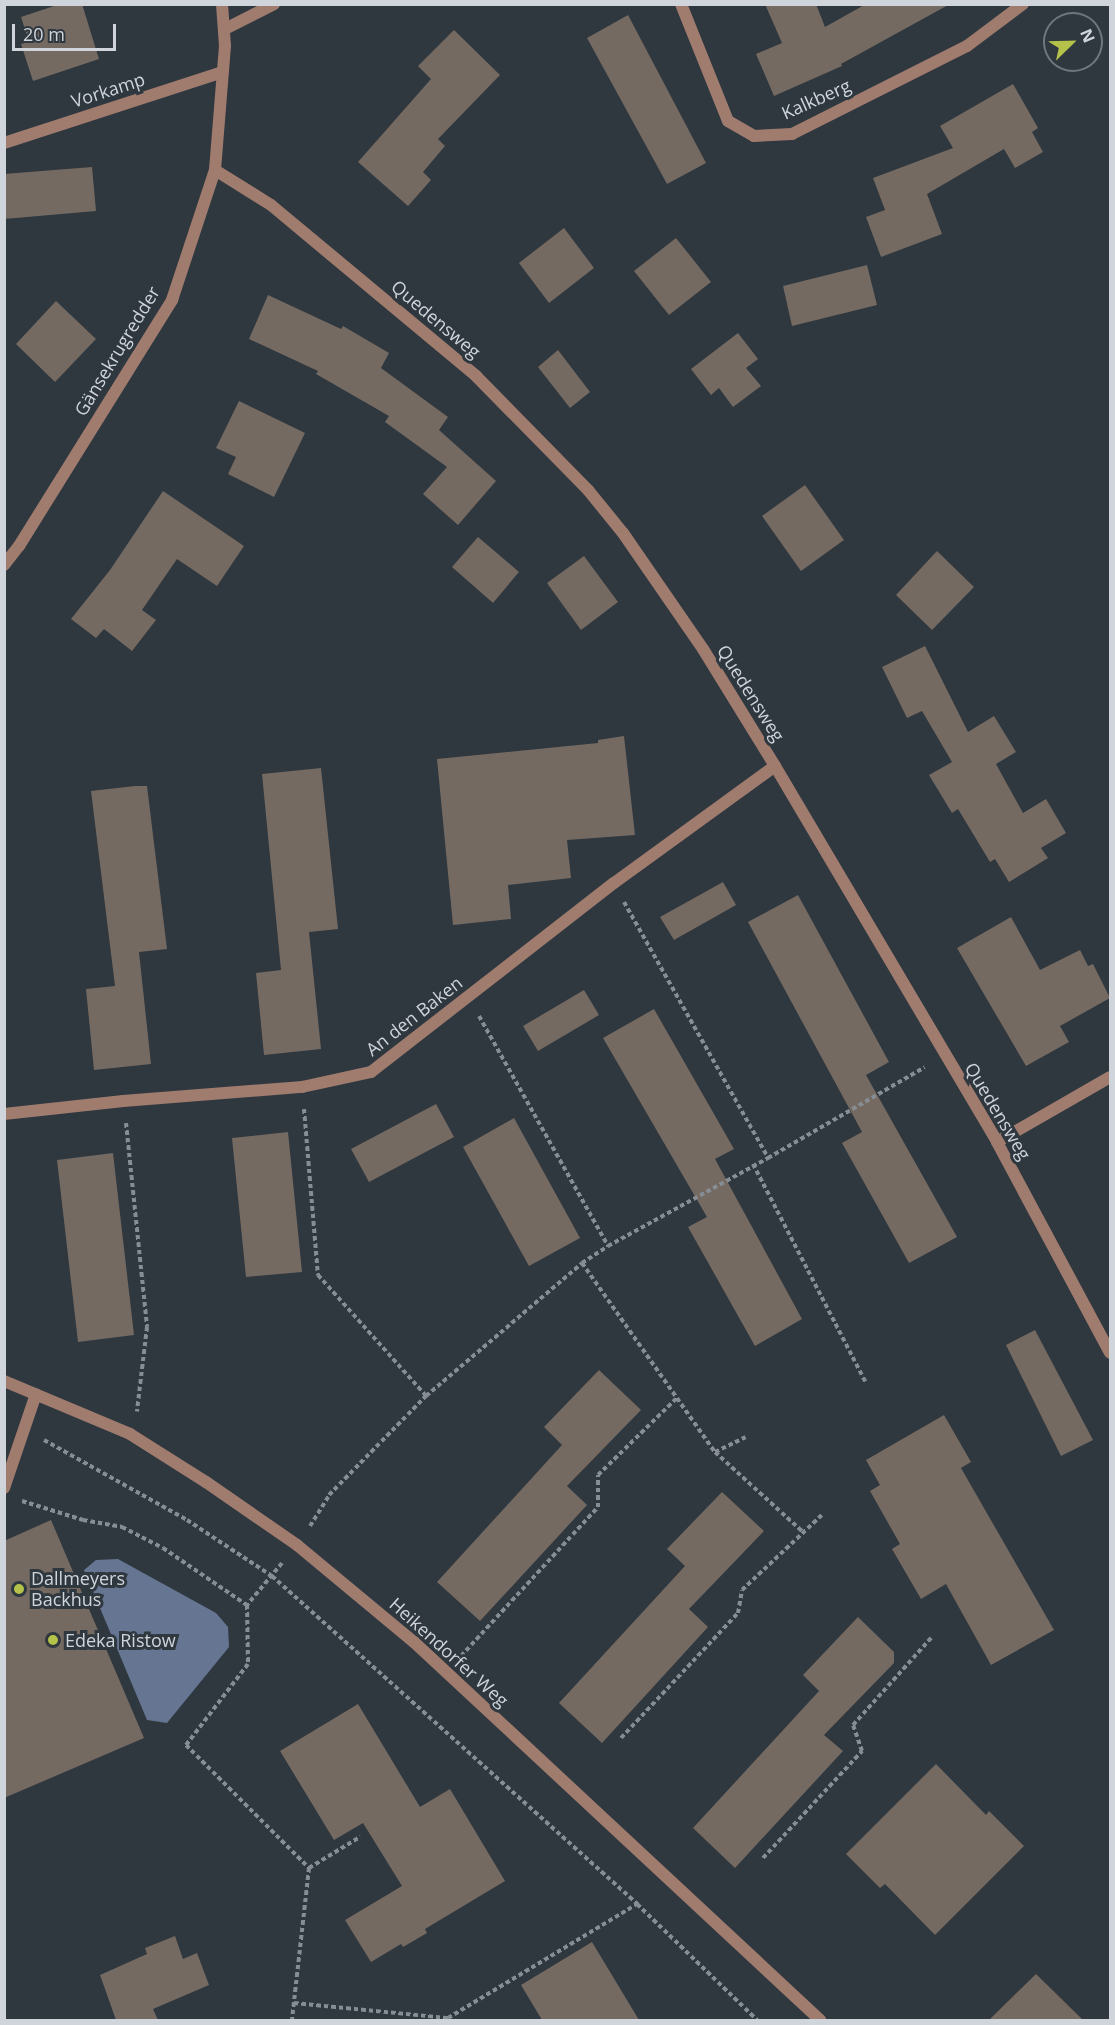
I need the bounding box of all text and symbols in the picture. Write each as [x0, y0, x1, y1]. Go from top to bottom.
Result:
scale bar [15, 12, 118, 50]
north arrow [1043, 12, 1103, 72]
text: 20 m [23, 22, 65, 46]
text: N [1075, 25, 1100, 46]
street label: Vorkamp [68, 68, 148, 112]
street label: Kalkberg [778, 74, 854, 124]
street label: Quedensweg [387, 275, 485, 363]
street label: Gänsekrugredder [70, 282, 164, 420]
street label: Quedensweg [713, 641, 789, 745]
street label: An den Baken [362, 972, 466, 1060]
street label: Quedensweg [960, 1058, 1036, 1164]
place label: Dallmeyers Backhus [31, 1568, 125, 1610]
marker: Dallmeyers Backhus [12, 1582, 26, 1596]
street label: Heikendorfer Weg [385, 1593, 513, 1711]
place label: Edeka Ristow [65, 1629, 176, 1651]
marker: Edeka Ristow [46, 1633, 60, 1647]

